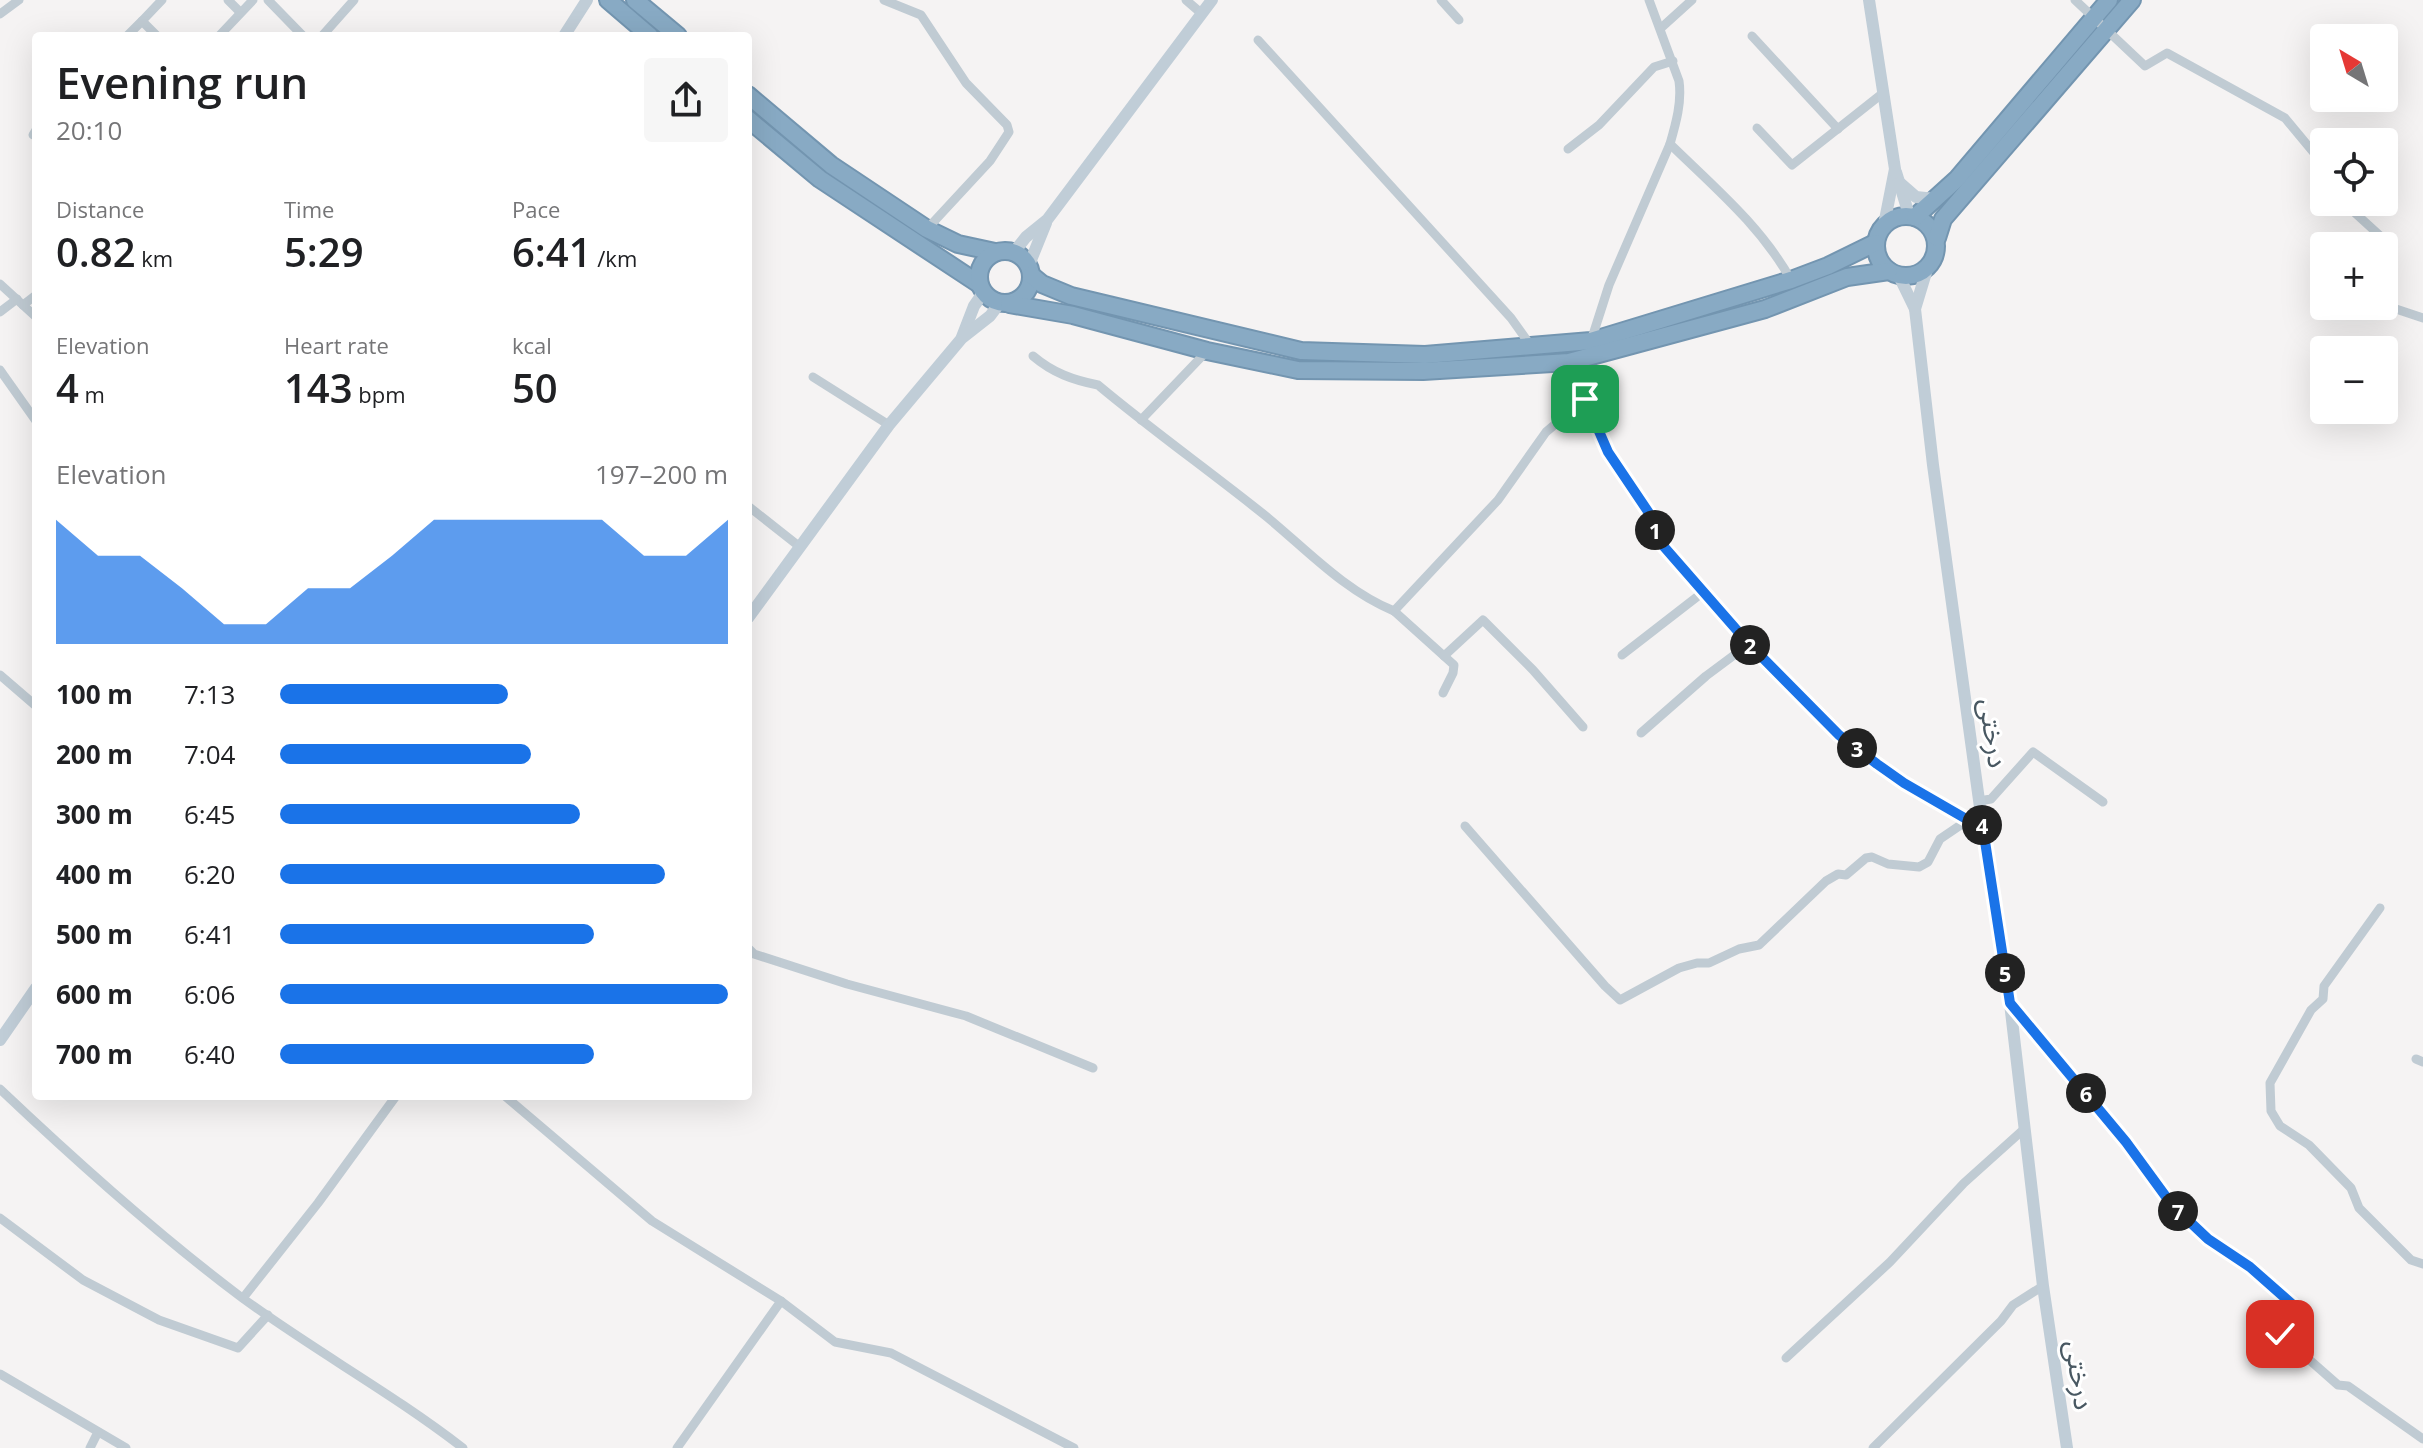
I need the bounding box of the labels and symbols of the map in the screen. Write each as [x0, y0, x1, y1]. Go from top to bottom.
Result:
north arrow [2310, 24, 2398, 112]
pin [1551, 365, 1619, 433]
pin: 1 [1635, 510, 1675, 550]
pin: 2 [1730, 625, 1770, 665]
street label: درختی [1971, 696, 2019, 770]
pin: 3 [1837, 728, 1877, 768]
pin: 4 [1962, 805, 2002, 845]
pin: 5 [1985, 953, 2025, 993]
pin: 6 [2066, 1073, 2106, 1113]
pin: 7 [2158, 1191, 2198, 1231]
pin [2246, 1300, 2314, 1368]
street label: درختی [2057, 1338, 2105, 1412]

